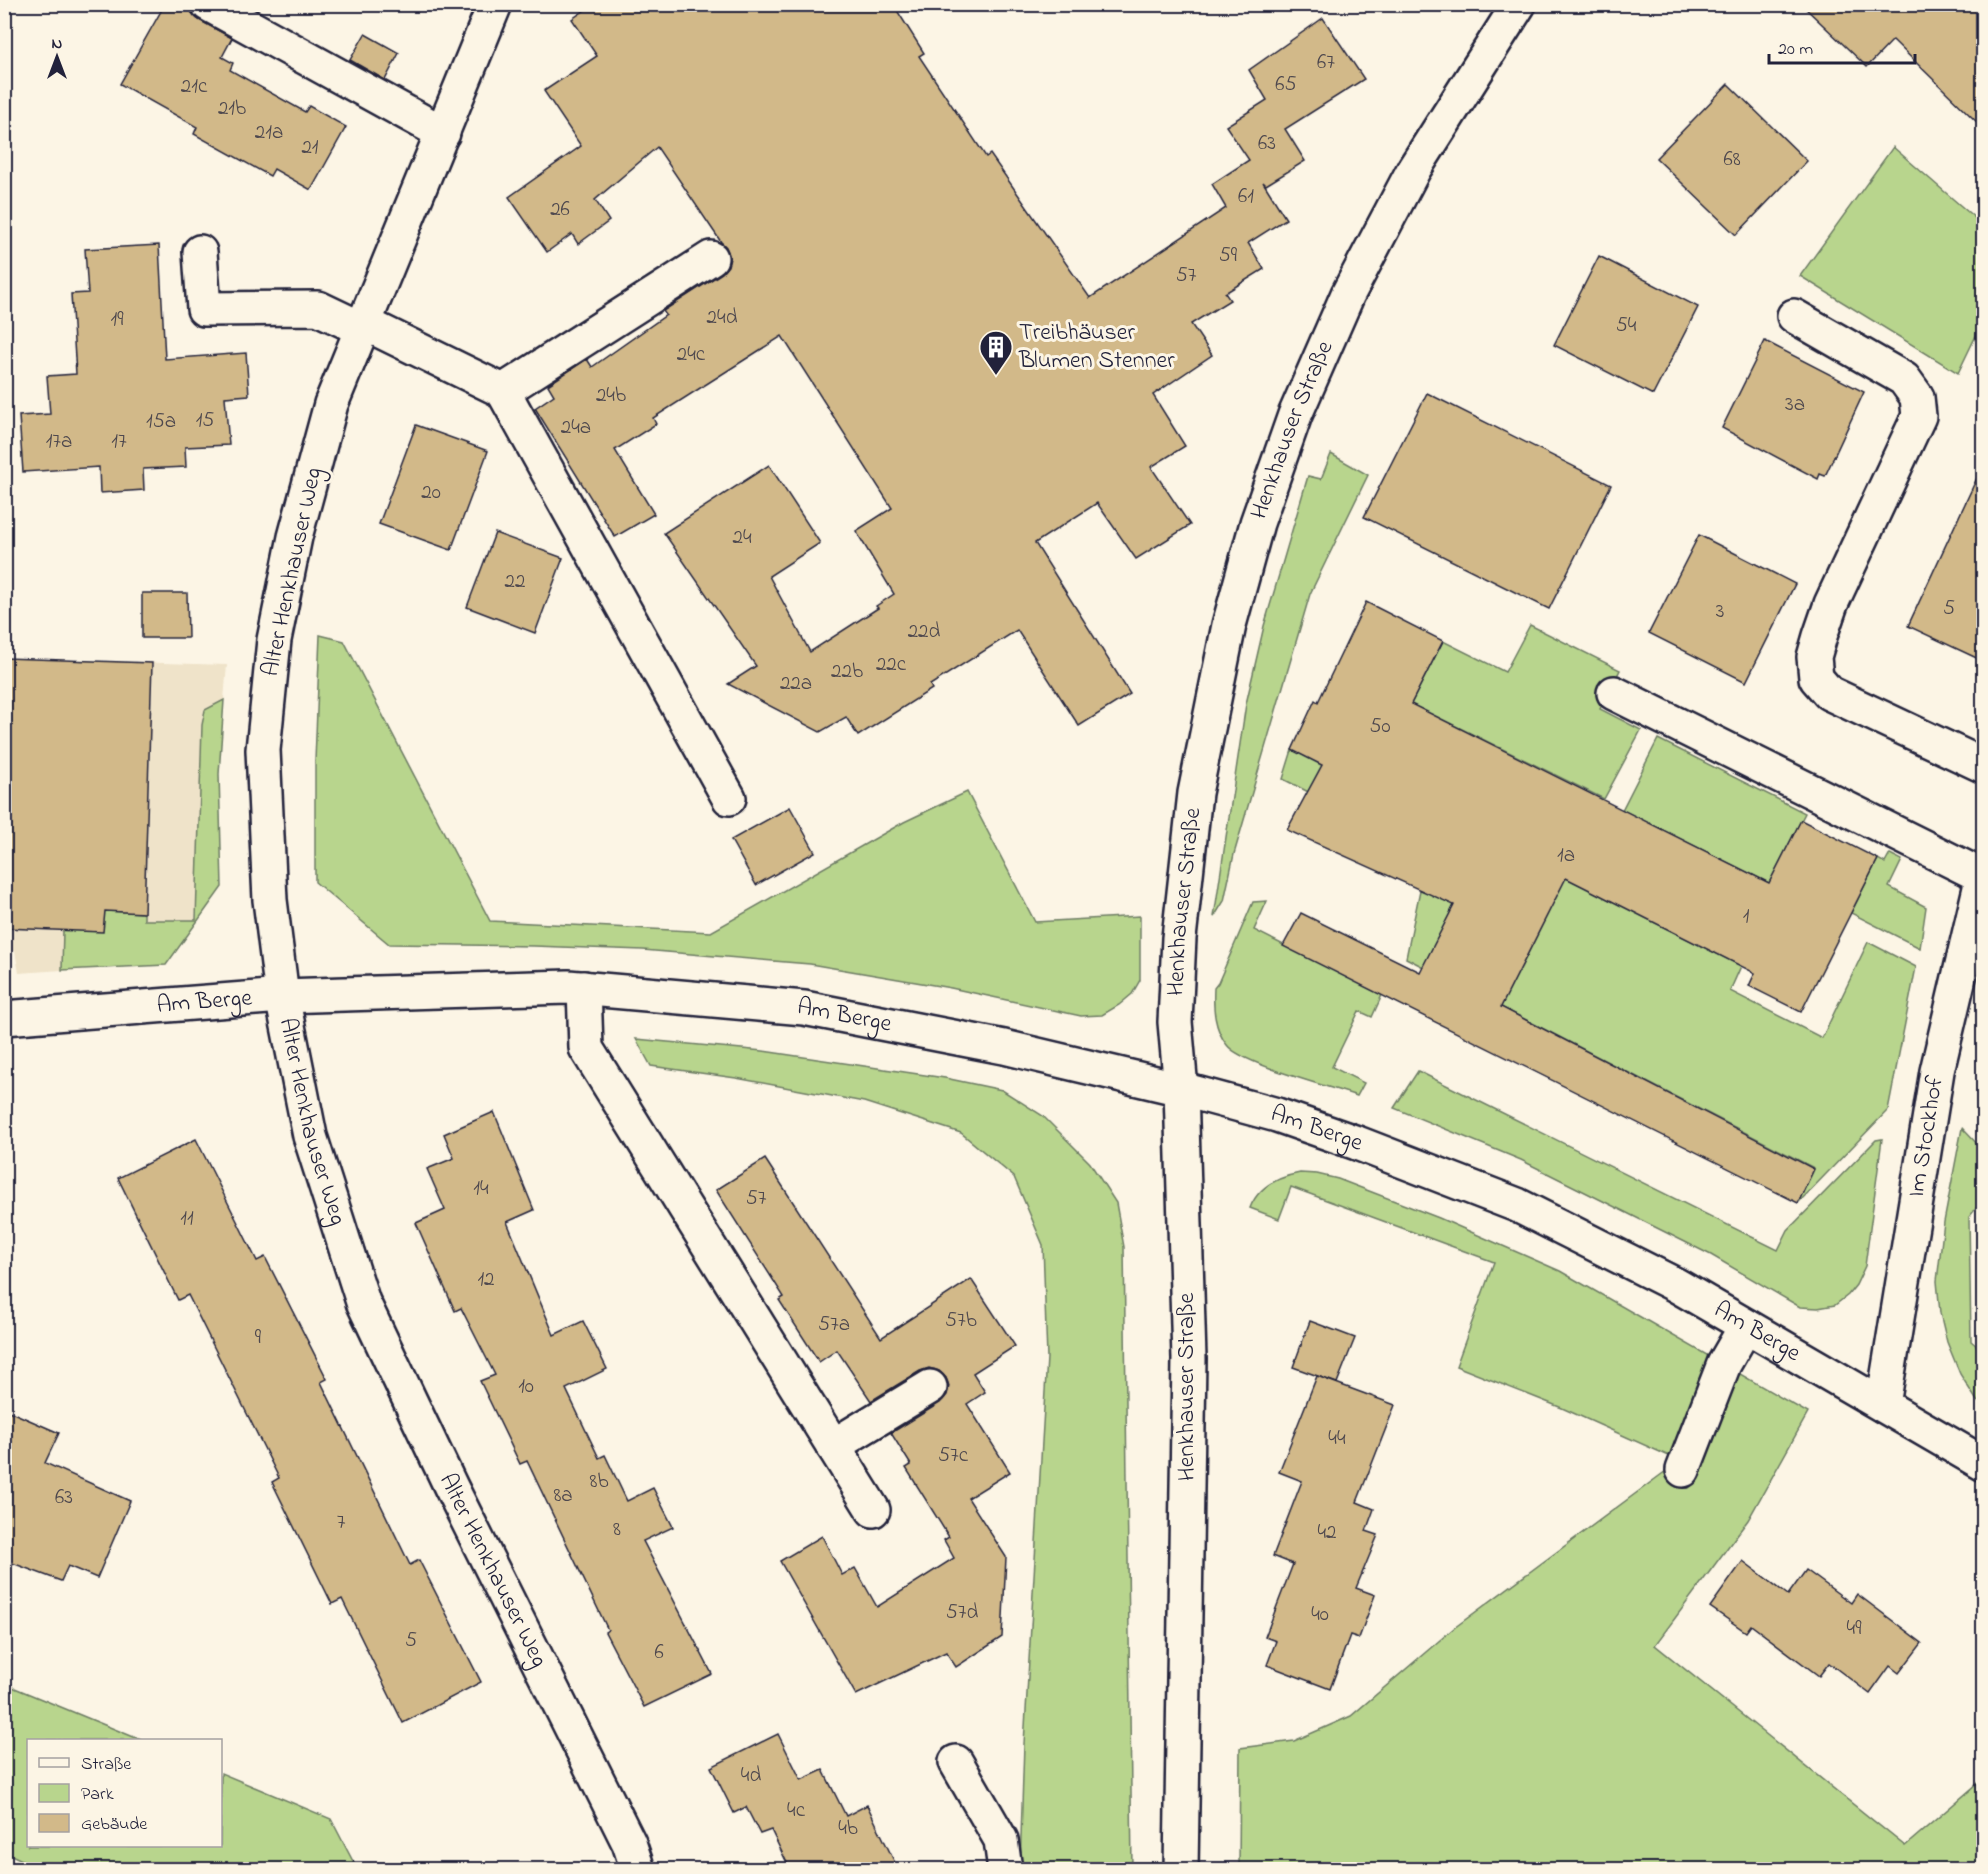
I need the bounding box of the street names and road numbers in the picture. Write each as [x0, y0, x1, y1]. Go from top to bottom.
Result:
street label: Henkhauser Straße [1242, 335, 1343, 524]
street label: Alter Henkhauser Weg [254, 464, 332, 680]
street label: Henkhauser Straße [1159, 806, 1211, 997]
street label: Am Berge [155, 981, 254, 1023]
street label: Am Berge [794, 990, 895, 1042]
street label: Alter Henkhauser Weg [269, 1015, 355, 1230]
street label: Im Stockhof [1899, 1072, 1954, 1200]
street label: Am Berge [1266, 1097, 1368, 1161]
street label: Henkhauser Straße [1170, 1292, 1205, 1481]
street label: Am Berge [1707, 1293, 1807, 1371]
street label: Alter Henkhauser Weg [430, 1468, 556, 1674]

